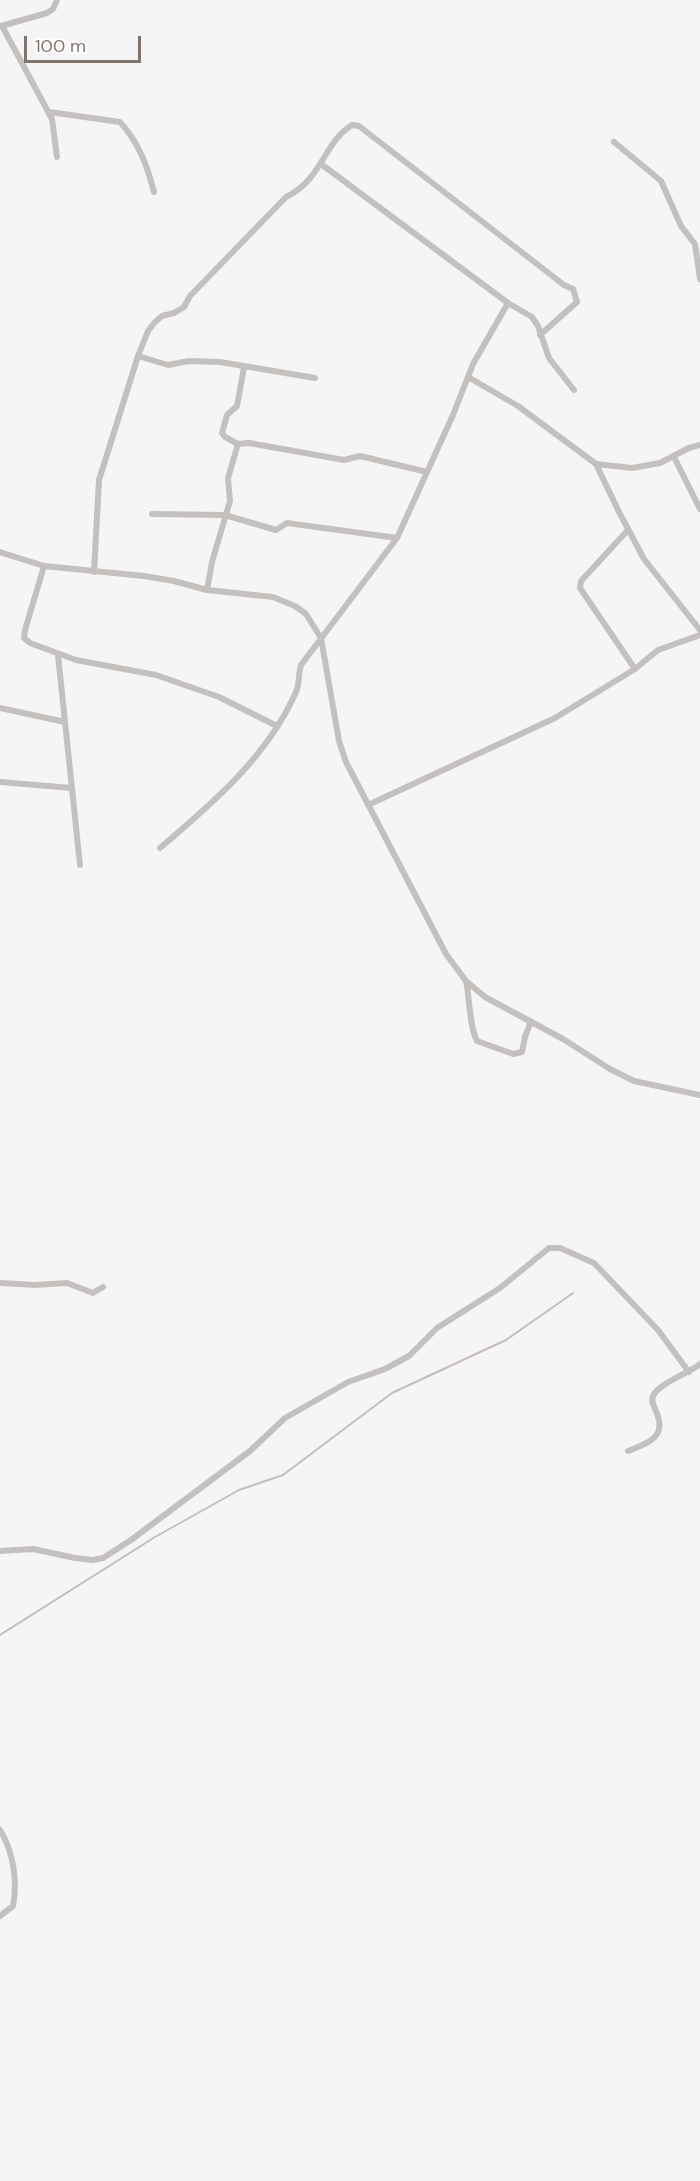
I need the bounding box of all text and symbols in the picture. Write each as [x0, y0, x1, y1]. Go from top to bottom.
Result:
scale bar [27, 24, 144, 62]
text: 100 m [35, 34, 86, 58]

